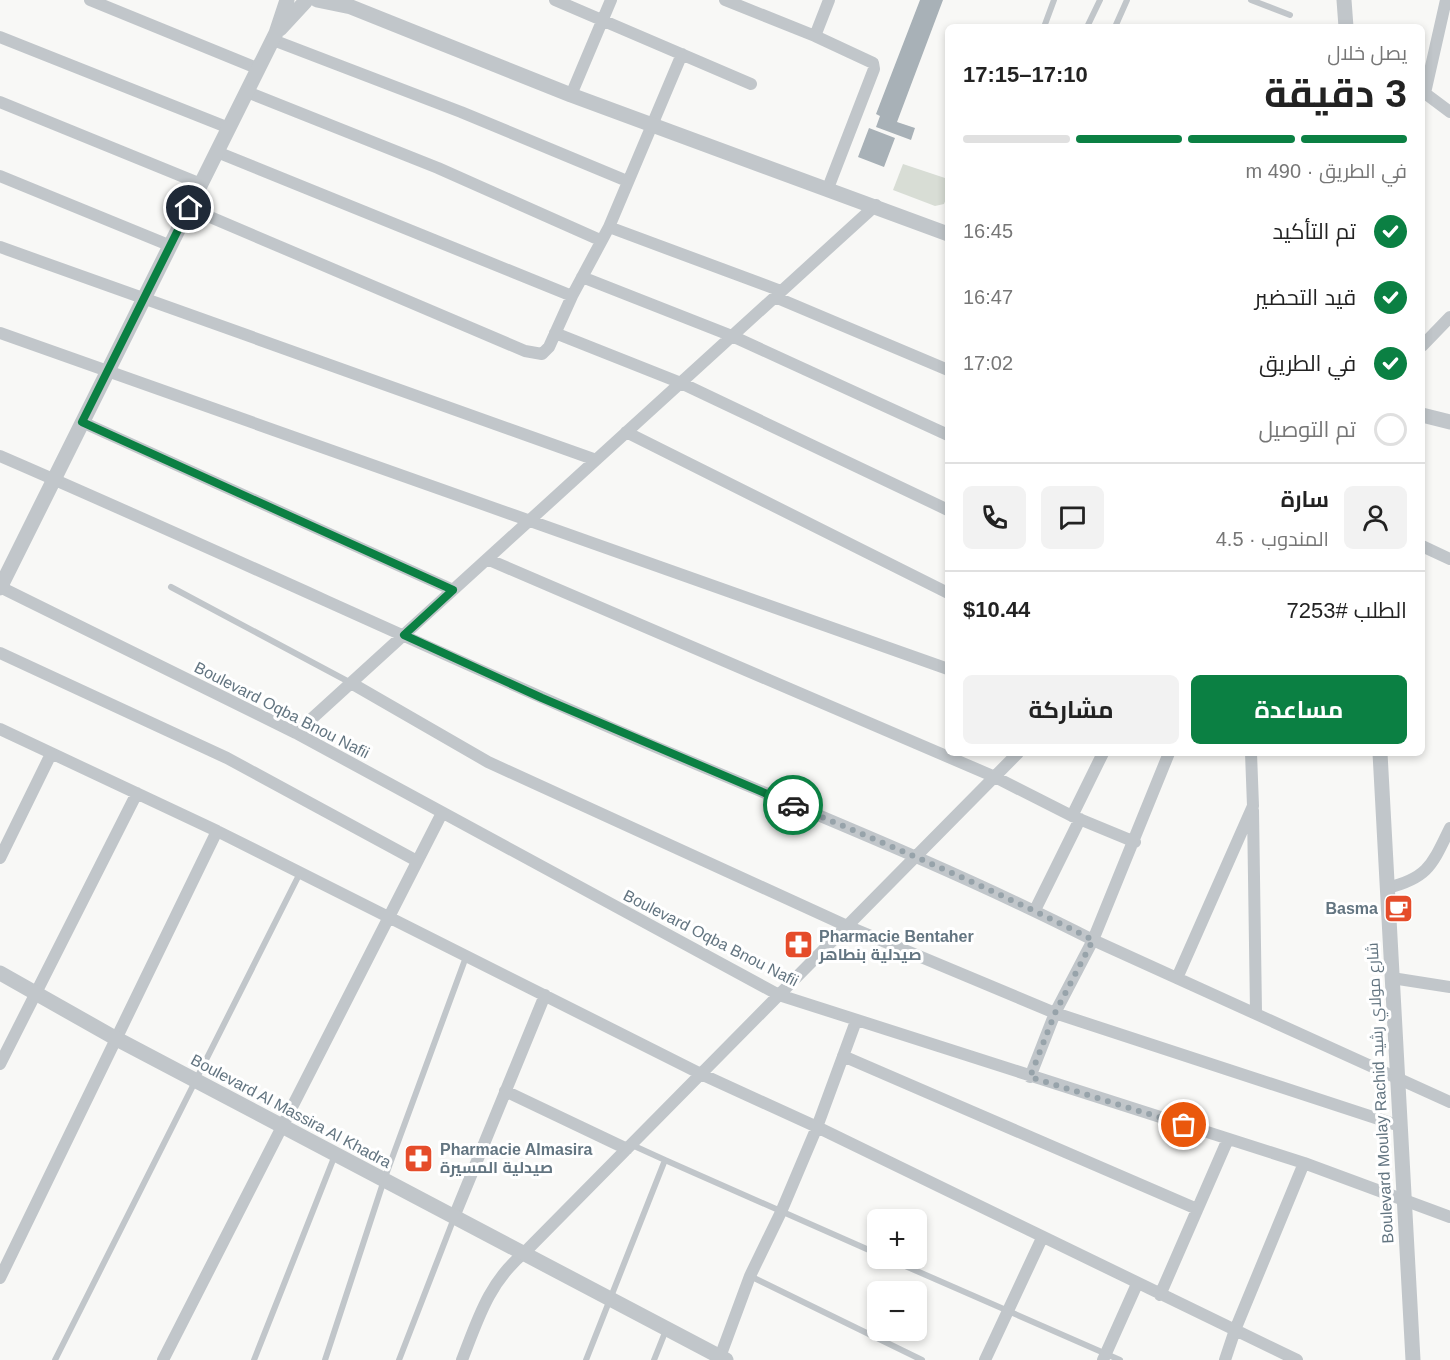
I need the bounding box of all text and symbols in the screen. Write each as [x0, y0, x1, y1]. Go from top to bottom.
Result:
text: يصل خلال [1327, 42, 1407, 64]
text: 17:10–17:15 [963, 62, 1088, 87]
text: 3 دقيقة [1264, 72, 1407, 115]
text: في الطريق · 490 m [1246, 160, 1407, 182]
pin [163, 182, 214, 233]
icon: home [172, 191, 205, 224]
icon: check [1374, 215, 1407, 248]
text: تم التأكيد [1273, 219, 1356, 244]
text: 16:45 [963, 220, 1013, 242]
icon: check [1374, 281, 1407, 314]
text: قيد التحضير [1255, 285, 1356, 310]
text: 16:47 [963, 286, 1013, 308]
icon: check [1374, 347, 1407, 380]
text: في الطريق [1259, 351, 1356, 376]
text: 17:02 [963, 352, 1013, 374]
text: تم التوصيل [1258, 417, 1356, 442]
button: phone [963, 486, 1026, 549]
button: chat [1041, 486, 1104, 549]
button: person [1344, 486, 1407, 549]
text: سارة [1281, 487, 1329, 512]
text: المندوب · 4.5 [1216, 528, 1329, 550]
text: $10.44 [963, 597, 1030, 622]
text: الطلب #7253 [1287, 598, 1407, 623]
street label: Boulevard Oqba Bnou Nafii [192, 658, 372, 762]
button: مشاركة [963, 675, 1179, 744]
button: مساعدة [1191, 675, 1407, 744]
courier [763, 775, 823, 835]
icon: car [777, 789, 810, 822]
street label: Boulevard Oqba Bnou Nafii [621, 886, 801, 990]
cafe icon: Basma [1383, 892, 1415, 924]
place label: Basma [1326, 900, 1378, 917]
place label: Pharmacie Bentaher صيدلية بنطاهر [818, 928, 974, 964]
pharmacy icon: Pharmacie Bentaher صيدلية بنطاهر [782, 929, 814, 961]
street label: Boulevard Moulay Rachid شارع مولاي رشيد [1364, 942, 1401, 1244]
street label: Boulevard Al Massira Al Khadra [188, 1051, 394, 1171]
pin [1158, 1099, 1209, 1150]
icon: bag [1167, 1108, 1200, 1141]
place label: Pharmacie Almasira صيدلية المسيرة [440, 1141, 592, 1177]
pharmacy icon: Pharmacie Almasira صيدلية المسيرة [403, 1142, 435, 1174]
map controls [867, 1209, 927, 1341]
button: + [867, 1209, 927, 1269]
button: − [867, 1281, 927, 1341]

